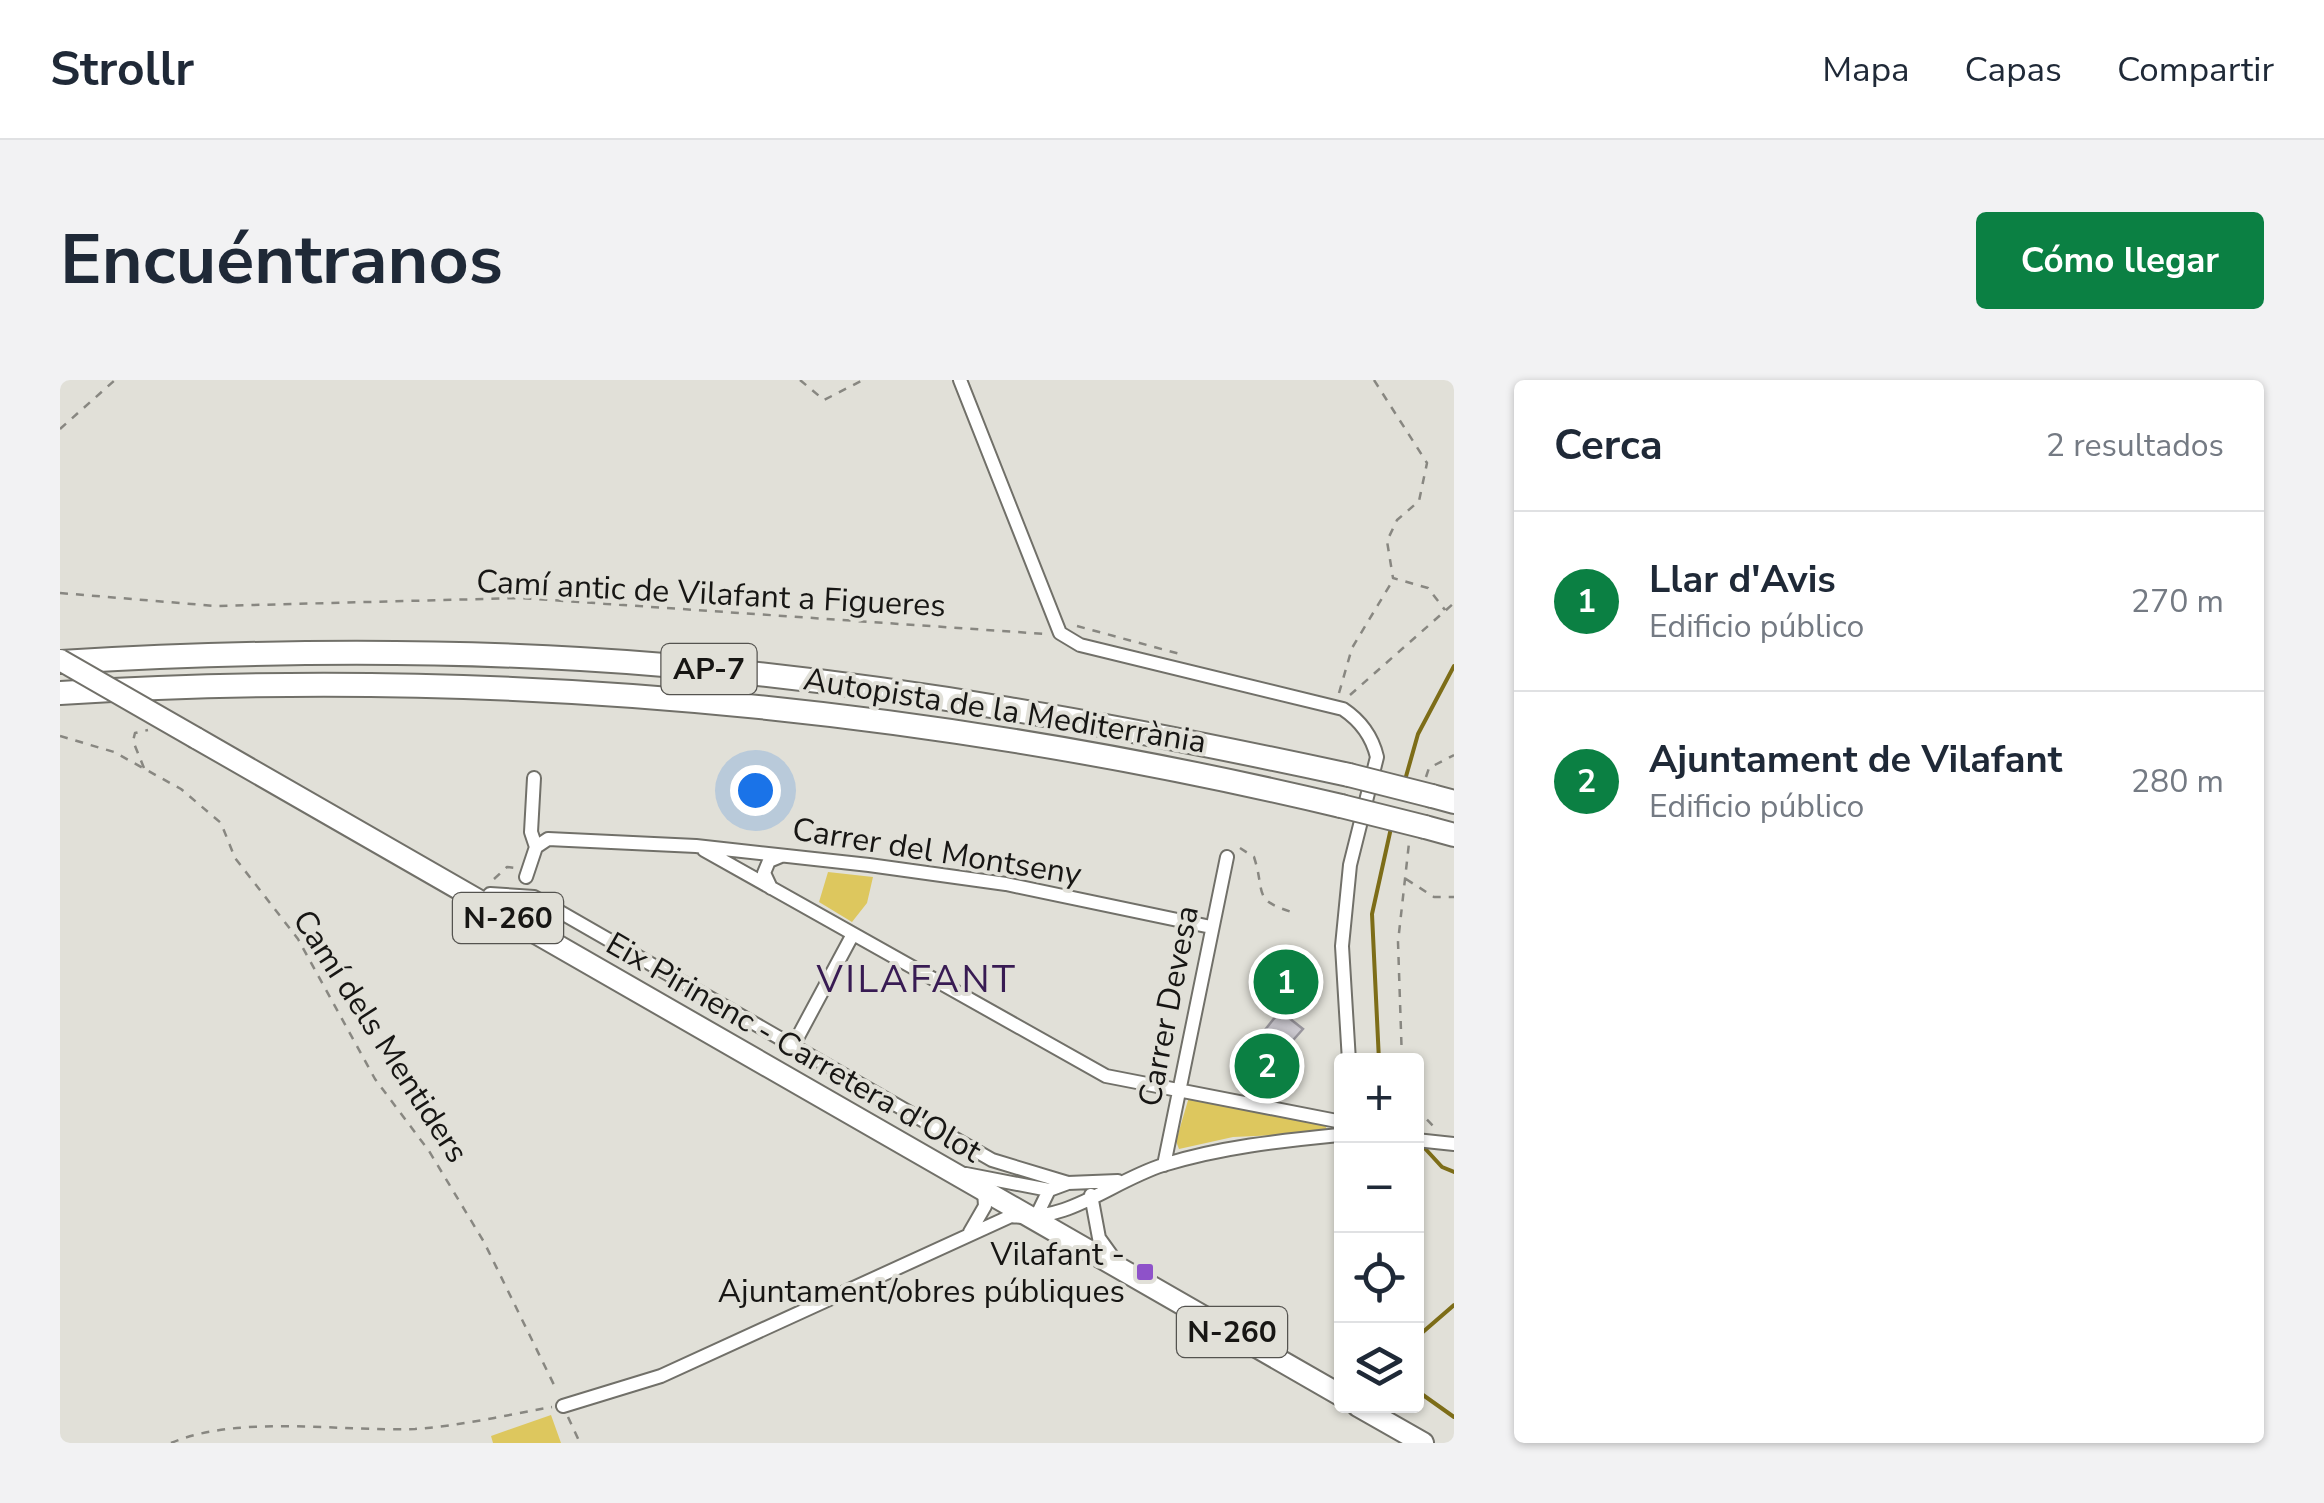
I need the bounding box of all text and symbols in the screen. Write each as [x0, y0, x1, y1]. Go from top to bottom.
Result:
text: Strollr [50, 36, 194, 102]
text: Mapa [1822, 46, 1910, 93]
text: Capas [1965, 46, 2062, 93]
text: Compartir [2117, 46, 2274, 93]
text: Encuéntranos [60, 212, 503, 308]
button: Cómo llegar [1976, 212, 2264, 309]
text: Cerca [1554, 417, 1663, 474]
text: 2 resultados [2046, 424, 2224, 467]
text: Llar d'Avis [1649, 554, 1836, 605]
street label: Camí antic de Vilafant a Figueres [475, 560, 947, 627]
text: 1 [1577, 580, 1596, 623]
text: 270 m [2131, 580, 2224, 623]
text: Edificio público [1649, 605, 1864, 648]
road number: AP-7 [662, 644, 756, 694]
street label: Autopista de la Mediterrània [800, 657, 1209, 764]
text: Ajuntament de Vilafant [1649, 734, 2062, 785]
text: 2 [1577, 760, 1596, 803]
text: 280 m [2131, 760, 2224, 803]
your location [730, 765, 781, 816]
text: Edificio público [1649, 785, 1864, 828]
street label: Carrer del Montseny [789, 807, 1085, 896]
road number: N-260 [453, 893, 563, 943]
street label: Camí dels Mentiders [283, 902, 478, 1171]
street label: Carrer Devesa [1128, 902, 1209, 1110]
street label: Eix Pirinenc - Carretera d'Olot [598, 922, 990, 1173]
pin: 1 [1254, 944, 1318, 1020]
district label: VILAFANT [816, 954, 1017, 1005]
pin: 2 [1234, 1028, 1300, 1104]
map controls [1334, 1053, 1424, 1413]
button: + [1334, 1053, 1424, 1143]
button: − [1334, 1143, 1424, 1233]
place label: Vilafant - Ajuntament/obres públiques [718, 1233, 1125, 1313]
button: locate [1334, 1233, 1424, 1323]
marker: Vilafant - Ajuntament/obres públiques [1134, 1261, 1156, 1283]
road number: N-260 [1177, 1307, 1287, 1357]
button: layers [1334, 1323, 1424, 1413]

